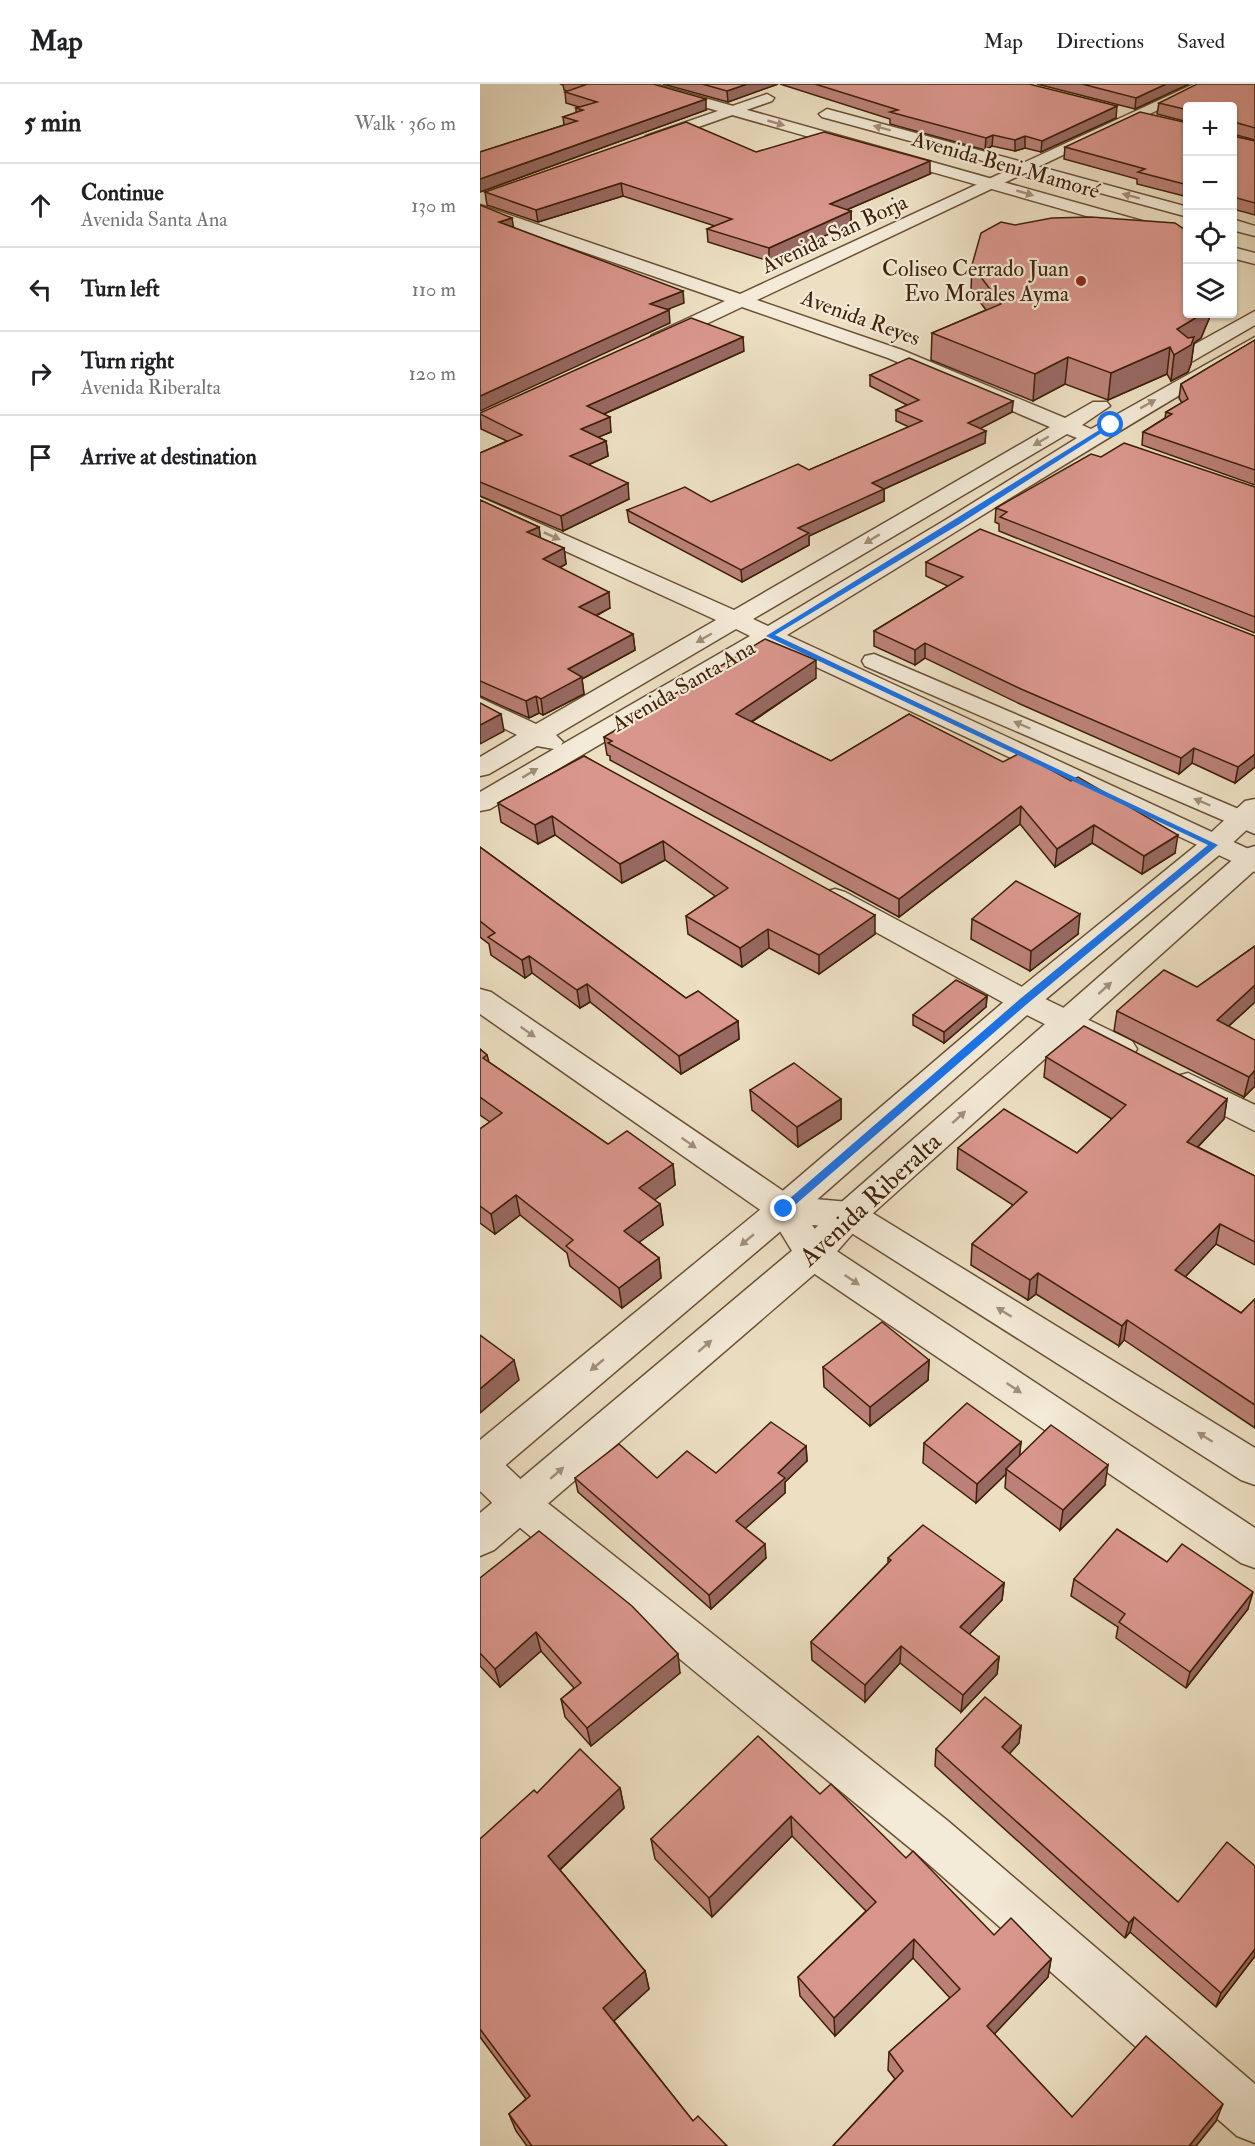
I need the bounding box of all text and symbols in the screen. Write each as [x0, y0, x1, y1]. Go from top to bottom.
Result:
text: Map [30, 24, 83, 59]
text: Map [983, 28, 1023, 55]
text: Directions [1056, 28, 1144, 55]
text: Saved [1177, 28, 1225, 55]
map controls [1183, 102, 1237, 318]
button: + [1183, 102, 1237, 156]
text: 5 min [24, 107, 81, 139]
text: Walk · 360 m [354, 111, 456, 136]
one-way arrow [768, 119, 786, 128]
one-way arrow [873, 123, 891, 133]
street label: Avenida Beni Mamoré [908, 124, 1104, 205]
button: − [1183, 156, 1237, 210]
text: Continue [81, 179, 164, 207]
street label: Avenida San Borja [756, 187, 913, 280]
icon: ahead [24, 189, 57, 222]
one-way arrow [1016, 189, 1034, 198]
one-way arrow [1122, 191, 1140, 201]
text: 130 m [411, 193, 456, 218]
text: Avenida Santa Ana [81, 207, 228, 232]
button: locate [1183, 210, 1237, 264]
place label: Coliseo Cerrado Juan Evo Morales Ayma [882, 255, 1070, 308]
button: layers [1183, 264, 1237, 318]
icon: left [24, 273, 57, 306]
marker: Coliseo Cerrado Juan Evo Morales Ayma [1074, 274, 1088, 288]
text: Turn left [81, 275, 160, 303]
text: 110 m [412, 277, 456, 302]
street label: Avenida Reyes [796, 283, 924, 352]
text: Turn right [81, 347, 174, 375]
icon: right [24, 357, 57, 390]
text: 120 m [409, 361, 456, 386]
text: Avenida Riberalta [81, 375, 221, 400]
one-way arrow [1140, 399, 1157, 409]
route start [1097, 411, 1123, 437]
one-way arrow [1033, 435, 1049, 446]
icon: arrive [24, 441, 57, 474]
text: Arrive at destination [81, 443, 257, 471]
one-way arrow [544, 532, 561, 541]
one-way arrow [864, 533, 880, 544]
street label: Avenida Santa Ana [606, 633, 761, 739]
one-way arrow [696, 633, 713, 643]
one-way arrow [1013, 720, 1031, 730]
one-way arrow [522, 768, 539, 778]
one-way arrow [1192, 797, 1210, 807]
one-way arrow [1097, 981, 1112, 995]
one-way arrow [520, 1026, 536, 1038]
one-way arrow [951, 1111, 966, 1124]
street label: Avenida Riberalta [793, 1126, 948, 1274]
one-way arrow [680, 1137, 696, 1149]
route end [770, 1195, 796, 1221]
one-way arrow [740, 1233, 755, 1246]
one-way arrow [843, 1274, 859, 1286]
one-way arrow [996, 1306, 1012, 1317]
one-way arrow [697, 1340, 712, 1353]
one-way arrow [590, 1358, 605, 1371]
one-way arrow [1005, 1383, 1022, 1394]
one-way arrow [1197, 1431, 1213, 1442]
one-way arrow [549, 1467, 565, 1480]

